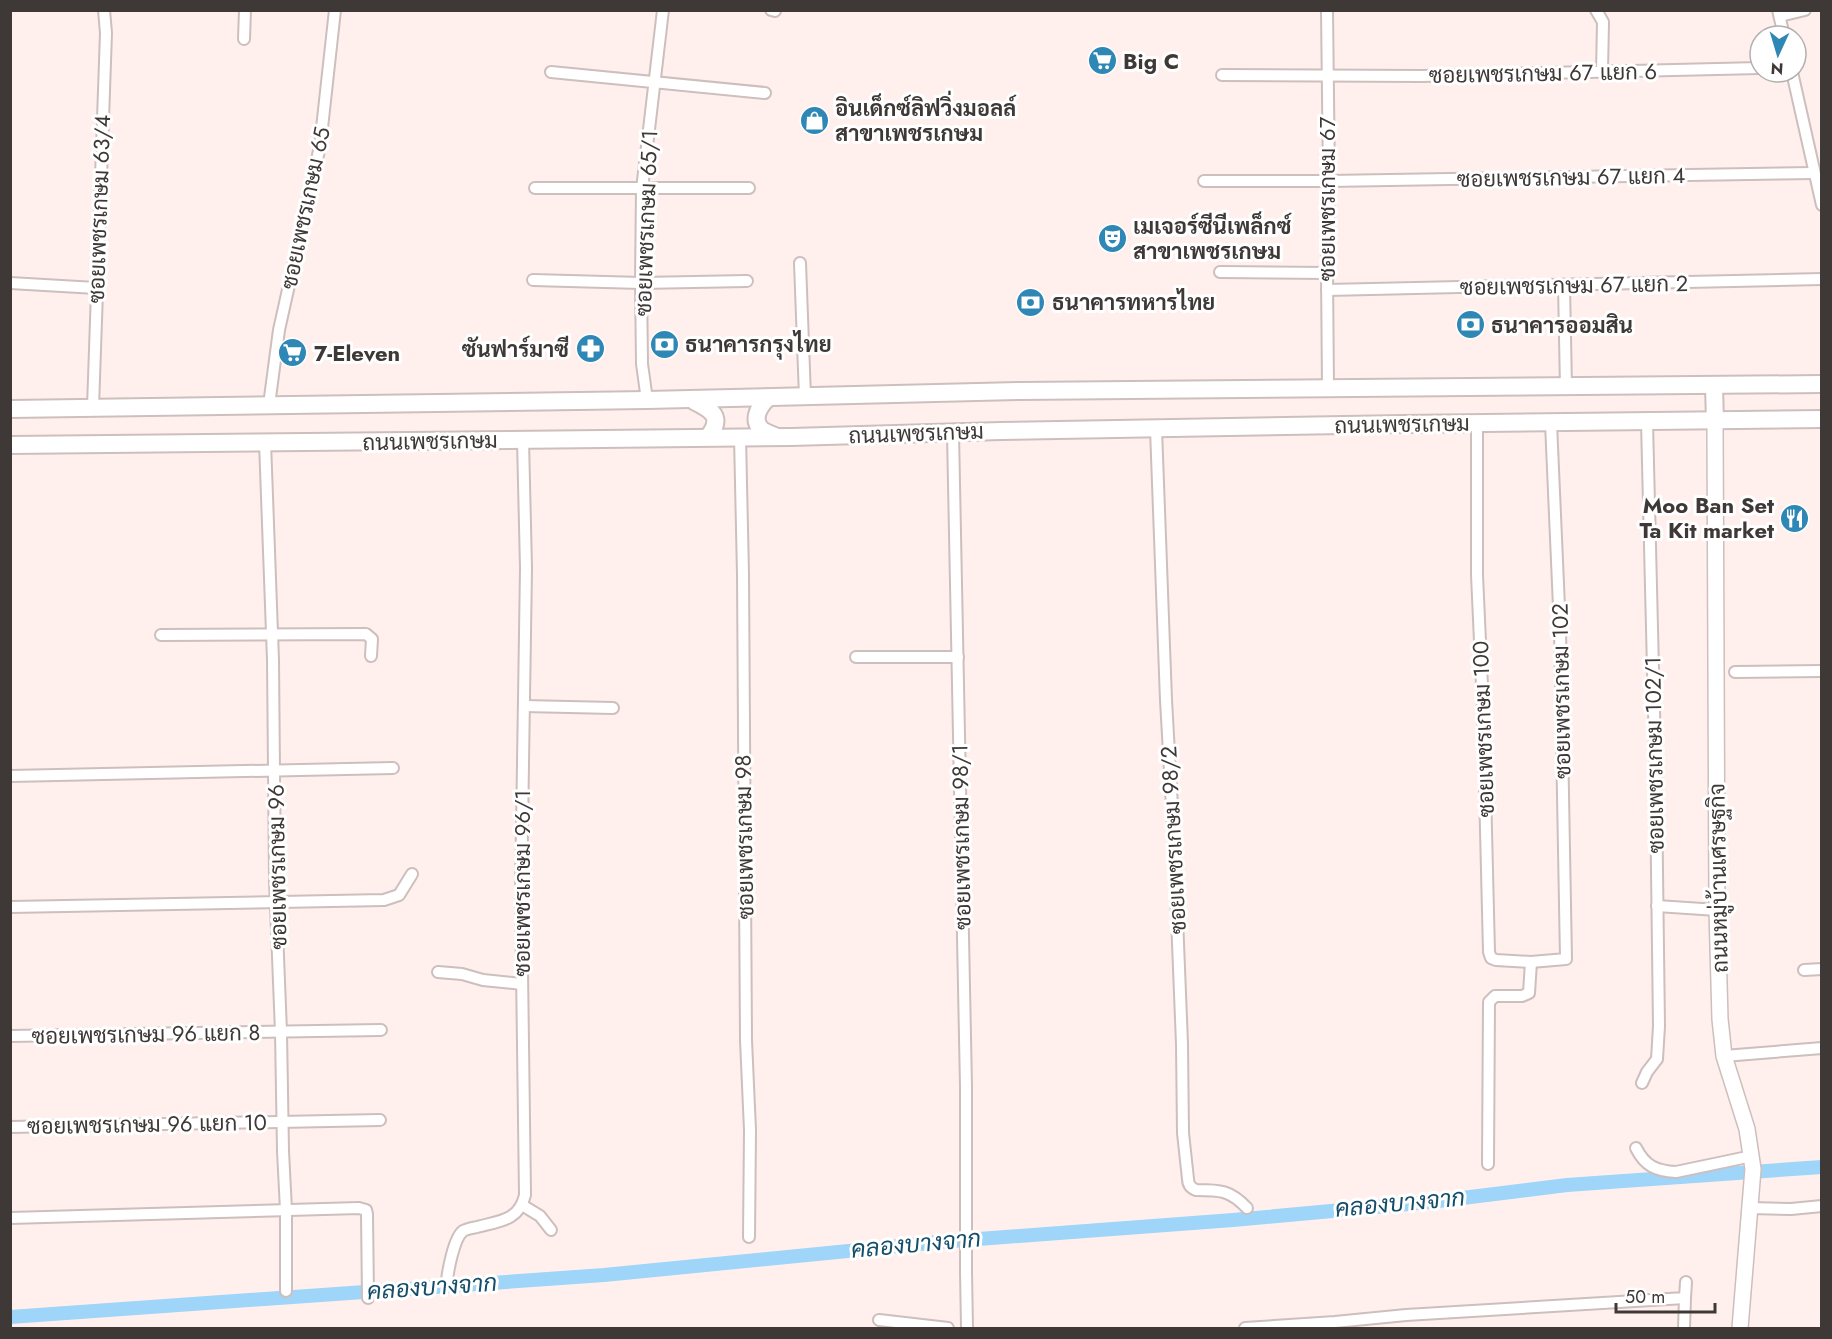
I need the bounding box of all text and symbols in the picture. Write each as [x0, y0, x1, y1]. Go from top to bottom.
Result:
north arrow [1748, 24, 1808, 84]
supermarket icon: Big C [1086, 45, 1118, 77]
place label: Big C [1123, 45, 1179, 77]
street label: ซอยเพชรเกษม 67 แยก 6 [1429, 55, 1657, 91]
text: N [1770, 57, 1784, 80]
place label: อินเด็กซ์ลิฟวิ่งมอลล์ สาขาเพชรเกษม [835, 90, 1017, 149]
shop icon: อินเด็กซ์ลิฟวิ่งมอลล์ สาขาเพชรเกษม [798, 105, 830, 137]
street label: ซอยเพชรเกษม 63/4 [80, 114, 118, 304]
street label: ซอยเพชรเกษม 67 [1311, 116, 1343, 281]
street label: ซอยเพชรเกษม 65 [272, 124, 338, 292]
street label: ซอยเพชรเกษม 65/1 [627, 129, 665, 317]
street label: ซอยเพชรเกษม 67 แยก 4 [1457, 159, 1686, 195]
place label: เมเจอร์ซีนีเพล็กซ์ สาขาเพชรเกษม [1133, 210, 1292, 267]
theatre icon: เมเจอร์ซีนีเพล็กซ์ สาขาเพชรเกษม [1096, 223, 1128, 255]
street label: ซอยเพชรเกษม 67 แยก 2 [1460, 267, 1688, 303]
bank icon: ธนาคารทหารไทย [1015, 286, 1047, 318]
place label: ธนาคารทหารไทย [1052, 286, 1215, 318]
bank icon: ธนาคารออมสิน [1454, 309, 1486, 341]
place label: ธนาคารออมสิน [1491, 309, 1633, 341]
bank icon: ธนาคารกรุงไทย [648, 328, 680, 360]
place label: ธนาคารกรุงไทย [685, 328, 832, 360]
place label: ซันฟาร์มาซี [462, 333, 569, 365]
pharmacy icon: ซันฟาร์มาซี [574, 333, 606, 365]
supermarket icon: 7-Eleven [277, 337, 309, 369]
place label: 7-Eleven [314, 337, 400, 369]
street label: ถนนเพชรเกษม [1334, 407, 1470, 441]
street label: ถนนเพชรเกษม [848, 415, 984, 451]
street label: ถนนเพชรเกษม [362, 424, 498, 458]
place label: Moo Ban Set Ta Kit market [1639, 489, 1774, 546]
restaurant icon: Moo Ban Set Ta Kit market [1779, 502, 1811, 534]
street label: ซอยเพชรเกษม 102 [1543, 603, 1579, 779]
street label: ซอยเพชรเกษม 100 [1464, 640, 1502, 818]
street label: ซอยเพชรเกษม 102/1 [1636, 656, 1672, 854]
street label: ซอยเพชรเกษม 98/1 [943, 744, 979, 930]
street label: ซอยเพชรเกษม 98/2 [1152, 745, 1194, 935]
street label: ซอยเพชรเกษม 98 [727, 754, 761, 920]
street label: ถนนหมู่บ้านเศรษฐกิจ [1700, 783, 1736, 973]
street label: ซอยเพชรเกษม 96 [260, 784, 294, 950]
street label: ซอยเพชรเกษม 96/1 [506, 790, 538, 976]
street label: ซอยเพชรเกษม 96 แยก 8 [31, 1016, 261, 1052]
street label: ซอยเพชรเกษม 96 แยก 10 [27, 1106, 267, 1142]
water label: คลองบางจาก [1334, 1179, 1466, 1226]
water label: คลองบางจาก [850, 1220, 982, 1267]
water label: คลองบางจาก [366, 1265, 498, 1308]
scale bar [1616, 1276, 1715, 1314]
text: 50 m [1625, 1284, 1665, 1310]

